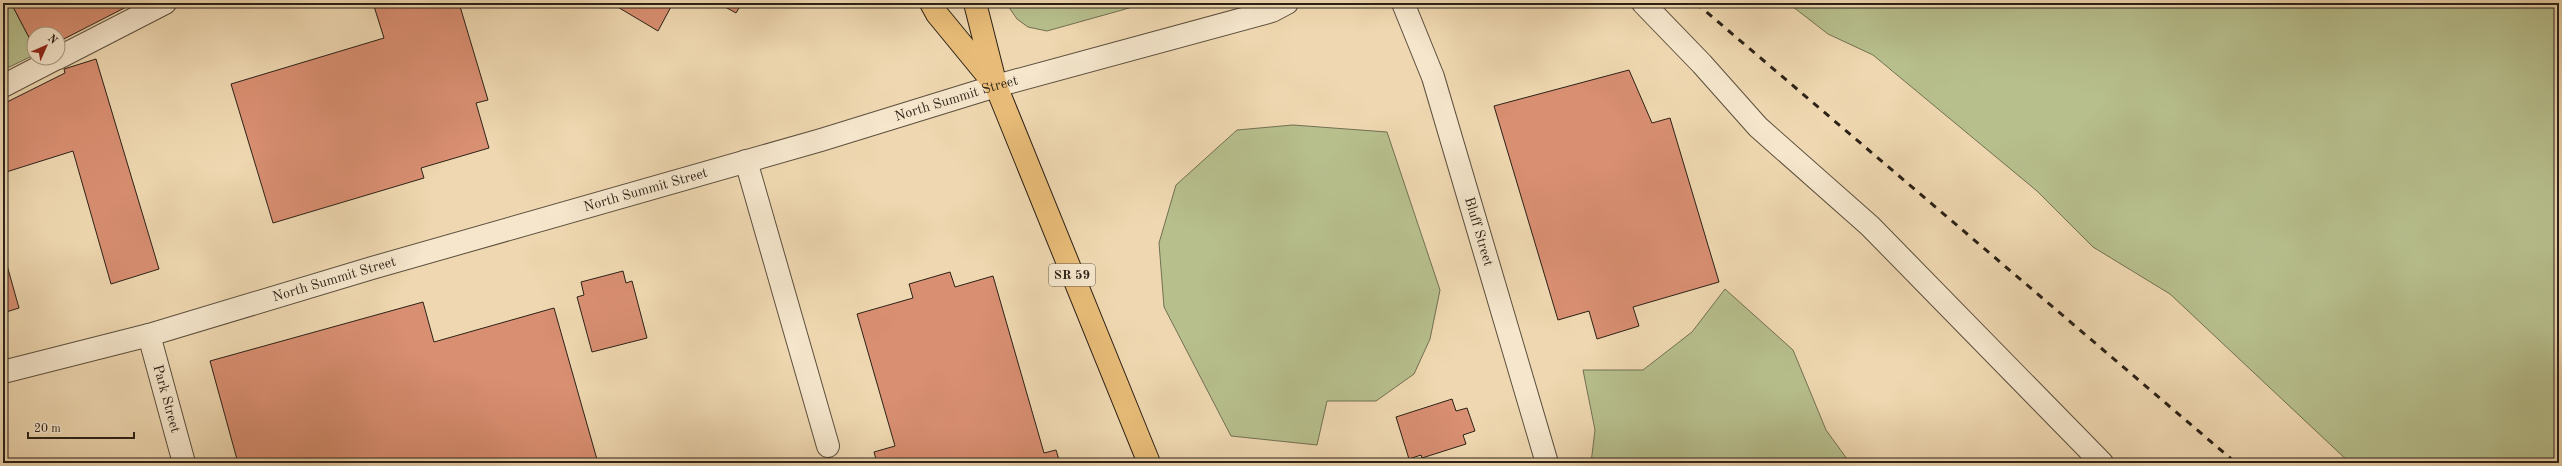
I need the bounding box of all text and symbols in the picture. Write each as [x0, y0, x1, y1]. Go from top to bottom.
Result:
north arrow [26, 26, 66, 66]
text: N [45, 33, 59, 47]
street label: North Summit Street [893, 73, 1020, 124]
street label: North Summit Street [582, 166, 709, 214]
street label: Bluff Street [1462, 195, 1495, 268]
street label: North Summit Street [271, 254, 398, 304]
road number: SR 59 [1049, 264, 1095, 286]
street label: Park Street [150, 363, 182, 434]
scale bar [28, 414, 134, 440]
text: 20 m [34, 423, 61, 435]

